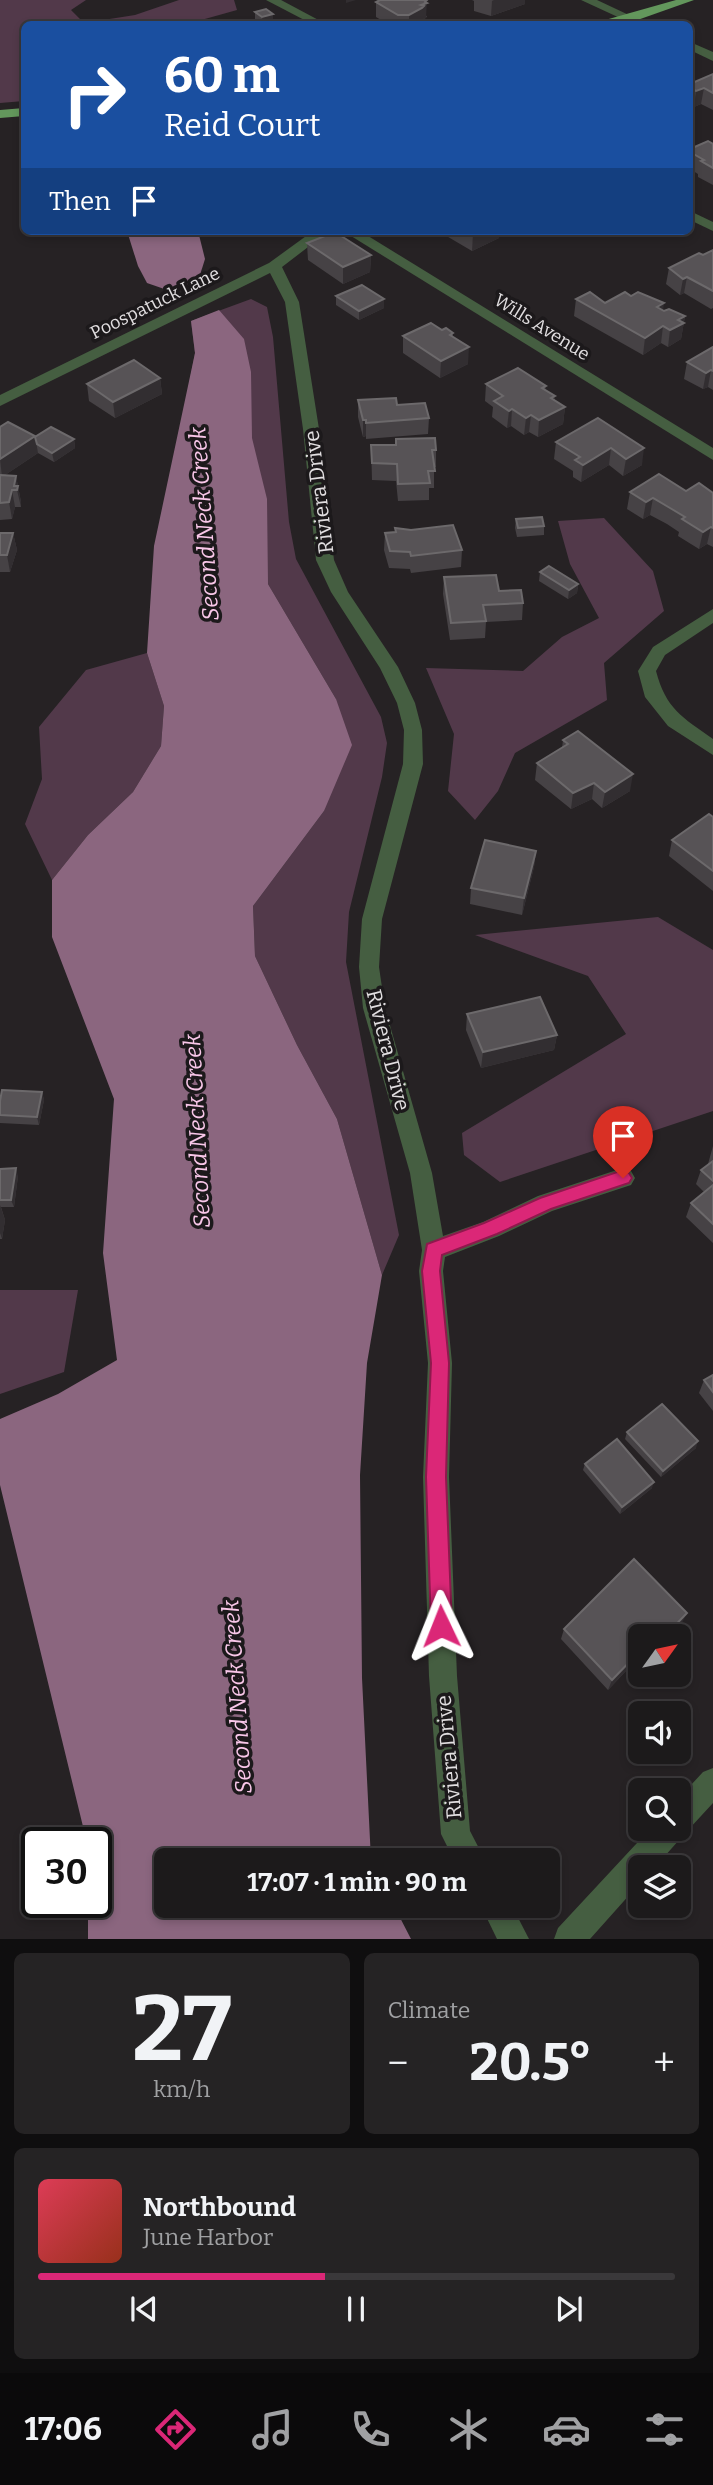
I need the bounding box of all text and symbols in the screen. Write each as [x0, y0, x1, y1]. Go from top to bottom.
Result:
text: 60 m [164, 46, 280, 105]
icon: right [49, 49, 140, 140]
text: Reid Court [164, 106, 321, 144]
icon: arrive [125, 182, 163, 220]
text: Then [49, 186, 111, 217]
street label: Poospatuck Lane [87, 262, 223, 344]
street label: Wills Avenue [490, 289, 594, 365]
water label: Second Neck Creek [183, 426, 225, 622]
street label: Riviera Drive [299, 429, 339, 555]
street label: Riviera Drive [360, 987, 416, 1113]
water label: Second Neck Creek [178, 1033, 216, 1229]
pin [593, 1106, 653, 1178]
icon: arrive [604, 1117, 642, 1155]
position arrow [404, 1589, 478, 1663]
water label: Second Neck Creek [216, 1599, 258, 1795]
north arrow [628, 1624, 691, 1687]
map controls [628, 1624, 691, 1918]
street label: Riviera Drive [431, 1694, 467, 1820]
button: sound [628, 1701, 691, 1764]
button: search [628, 1778, 691, 1841]
speed limit sign: 30 [21, 1827, 112, 1918]
button: layers [628, 1855, 691, 1918]
text: 17:07 · 1 min · 90 m [247, 1867, 467, 1898]
text: 27 [132, 1975, 232, 2084]
text: Climate [388, 1996, 470, 2024]
text: 20.5° [469, 2031, 592, 2094]
text: − [388, 2040, 408, 2086]
text: + [653, 2040, 675, 2086]
text: km/h [153, 2075, 210, 2103]
text: Northbound [143, 2192, 296, 2223]
text: June Harbor [143, 2223, 273, 2251]
icon: previous [125, 2290, 163, 2328]
icon: pause [337, 2290, 375, 2328]
icon: next [550, 2290, 588, 2328]
icon: directions [151, 2405, 200, 2454]
icon: music [248, 2405, 297, 2454]
icon: phone [346, 2405, 395, 2454]
icon: climate [444, 2405, 493, 2454]
icon: car [542, 2405, 591, 2454]
icon: filters [640, 2405, 689, 2454]
text: 17:06 [24, 2410, 102, 2448]

